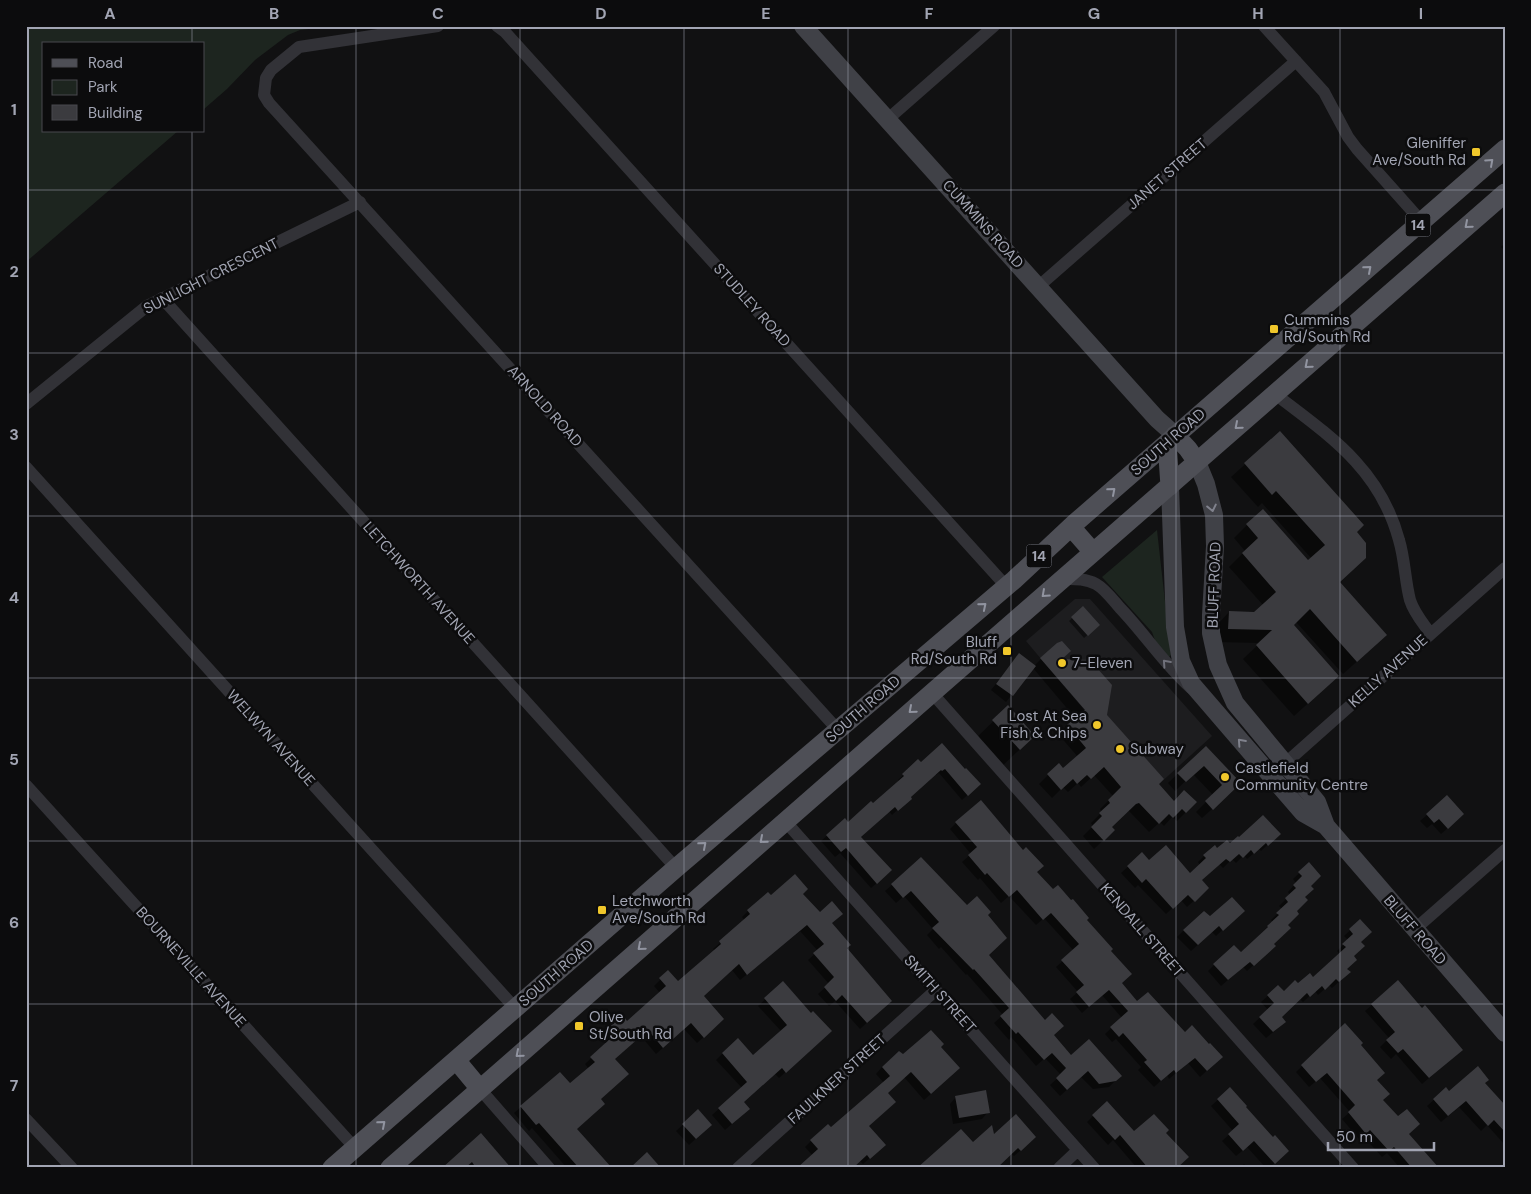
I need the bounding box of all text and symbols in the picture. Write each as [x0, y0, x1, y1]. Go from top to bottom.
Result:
text: A [104, 3, 116, 24]
text: B [269, 3, 279, 24]
text: C [432, 3, 444, 24]
text: D [595, 3, 607, 24]
text: E [761, 3, 771, 24]
text: F [925, 3, 934, 24]
text: G [1088, 3, 1100, 24]
text: H [1252, 3, 1264, 24]
text: I [1419, 3, 1423, 24]
legend [42, 42, 205, 132]
text: Road [88, 53, 123, 73]
text: Park [88, 77, 118, 97]
text: 1 [11, 99, 17, 120]
text: Building [88, 103, 143, 123]
place label: Gleniffer Ave/South Rd [1372, 133, 1466, 170]
street label: JANET STREET [1123, 134, 1211, 214]
marker: Gleniffer Ave/South Rd [1470, 146, 1482, 158]
one-way arrow [1484, 159, 1493, 168]
street label: CUMMINS ROAD [938, 176, 1028, 272]
road number: 14 [1406, 214, 1430, 236]
one-way arrow [1465, 220, 1474, 228]
street label: SUNLIGHT CRESCENT [140, 233, 282, 319]
street label: STUDLEY ROAD [709, 259, 795, 351]
text: 2 [9, 261, 19, 282]
one-way arrow [1362, 266, 1371, 275]
place label: Cummins Rd/South Rd [1284, 310, 1370, 347]
marker: Cummins Rd/South Rd [1268, 323, 1280, 335]
one-way arrow [1305, 359, 1314, 368]
street label: ARNOLD ROAD [503, 361, 587, 451]
street label: SOUTH ROAD [1126, 404, 1210, 480]
one-way arrow [1235, 420, 1244, 429]
text: 3 [9, 424, 19, 445]
one-way arrow [1106, 488, 1115, 497]
one-way arrow [1207, 503, 1217, 512]
street label: LETCHWORTH AVENUE [359, 518, 479, 648]
street label: BLUFF ROAD [1202, 541, 1226, 629]
road number: 14 [1026, 544, 1052, 568]
text: 4 [9, 587, 19, 608]
one-way arrow [1041, 588, 1050, 597]
one-way arrow [977, 603, 986, 611]
street label: KELLY AVENUE [1344, 630, 1432, 712]
place label: Bluff Rd/South Rd [911, 632, 997, 669]
marker: Bluff Rd/South Rd [1001, 645, 1013, 657]
place label: 7-Eleven [1072, 653, 1132, 673]
marker: 7-Eleven [1056, 657, 1068, 669]
one-way arrow [1162, 659, 1171, 668]
street label: SOUTH ROAD [821, 671, 905, 747]
street label: WELWYN AVENUE [222, 686, 320, 790]
one-way arrow [909, 704, 918, 713]
place label: Lost At Sea Fish & Chips [1000, 706, 1087, 743]
marker: Lost At Sea Fish & Chips [1091, 719, 1103, 731]
one-way arrow [1238, 738, 1247, 747]
place label: Subway [1130, 739, 1185, 759]
marker: Subway [1114, 743, 1126, 755]
text: 5 [9, 749, 19, 770]
place label: Castlefield Community Centre [1235, 758, 1368, 795]
marker: Castlefield Community Centre [1219, 771, 1231, 783]
one-way arrow [760, 834, 769, 843]
one-way arrow [697, 843, 706, 851]
street label: KENDALL STREET [1096, 879, 1188, 981]
place label: Letchworth Ave/South Rd [612, 891, 706, 928]
street label: BLUFF ROAD [1379, 891, 1451, 969]
street label: BOURNEVILLE AVENUE [131, 902, 251, 1032]
marker: Letchworth Ave/South Rd [596, 904, 608, 916]
text: 6 [9, 912, 19, 933]
street label: SOUTH ROAD [514, 935, 598, 1011]
one-way arrow [638, 941, 647, 950]
street label: SMITH STREET [900, 951, 980, 1037]
place label: Olive St/South Rd [589, 1007, 672, 1044]
marker: Olive St/South Rd [573, 1020, 585, 1032]
street label: FAULKNER STREET [784, 1029, 890, 1129]
one-way arrow [516, 1049, 525, 1058]
text: 7 [10, 1075, 19, 1096]
scale bar [1328, 1119, 1435, 1151]
one-way arrow [377, 1121, 386, 1130]
text: 50 m [1336, 1127, 1373, 1147]

